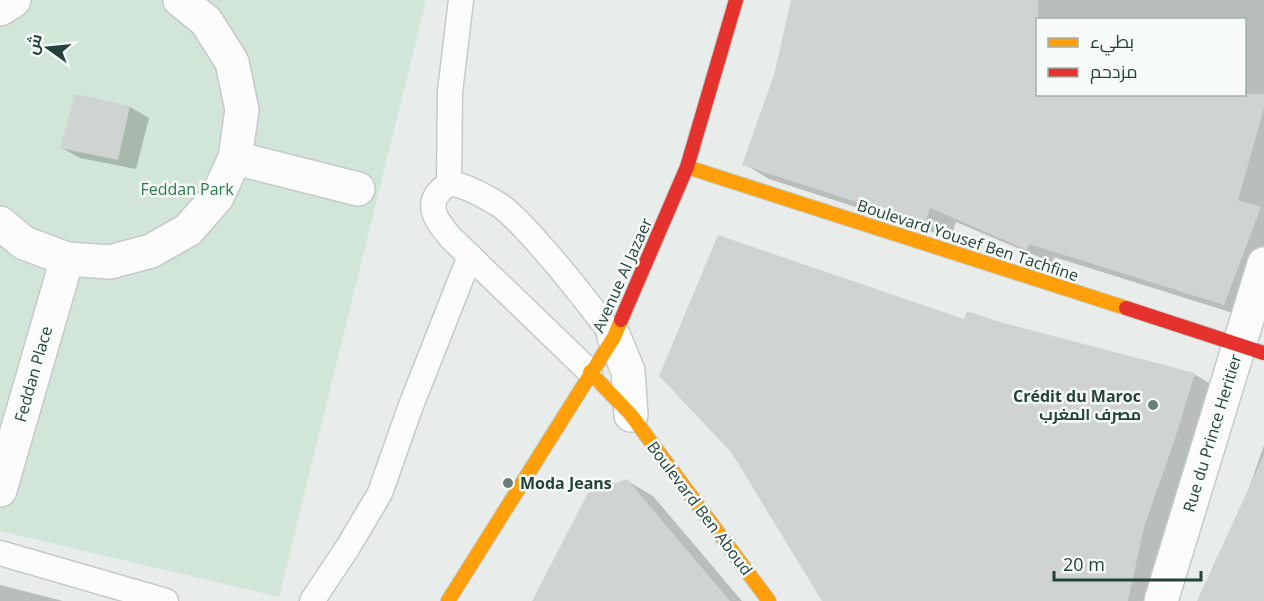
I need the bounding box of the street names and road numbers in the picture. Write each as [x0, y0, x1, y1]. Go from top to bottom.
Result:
street label: Boulevard Yousef Ben Tachfine [855, 194, 1081, 286]
street label: Avenue Al Jazaer [587, 214, 657, 336]
street label: Feddan Place [9, 323, 57, 425]
street label: Rue du Prince Heritier [1178, 351, 1247, 515]
street label: Boulevard Ben Aboud [642, 436, 758, 580]

